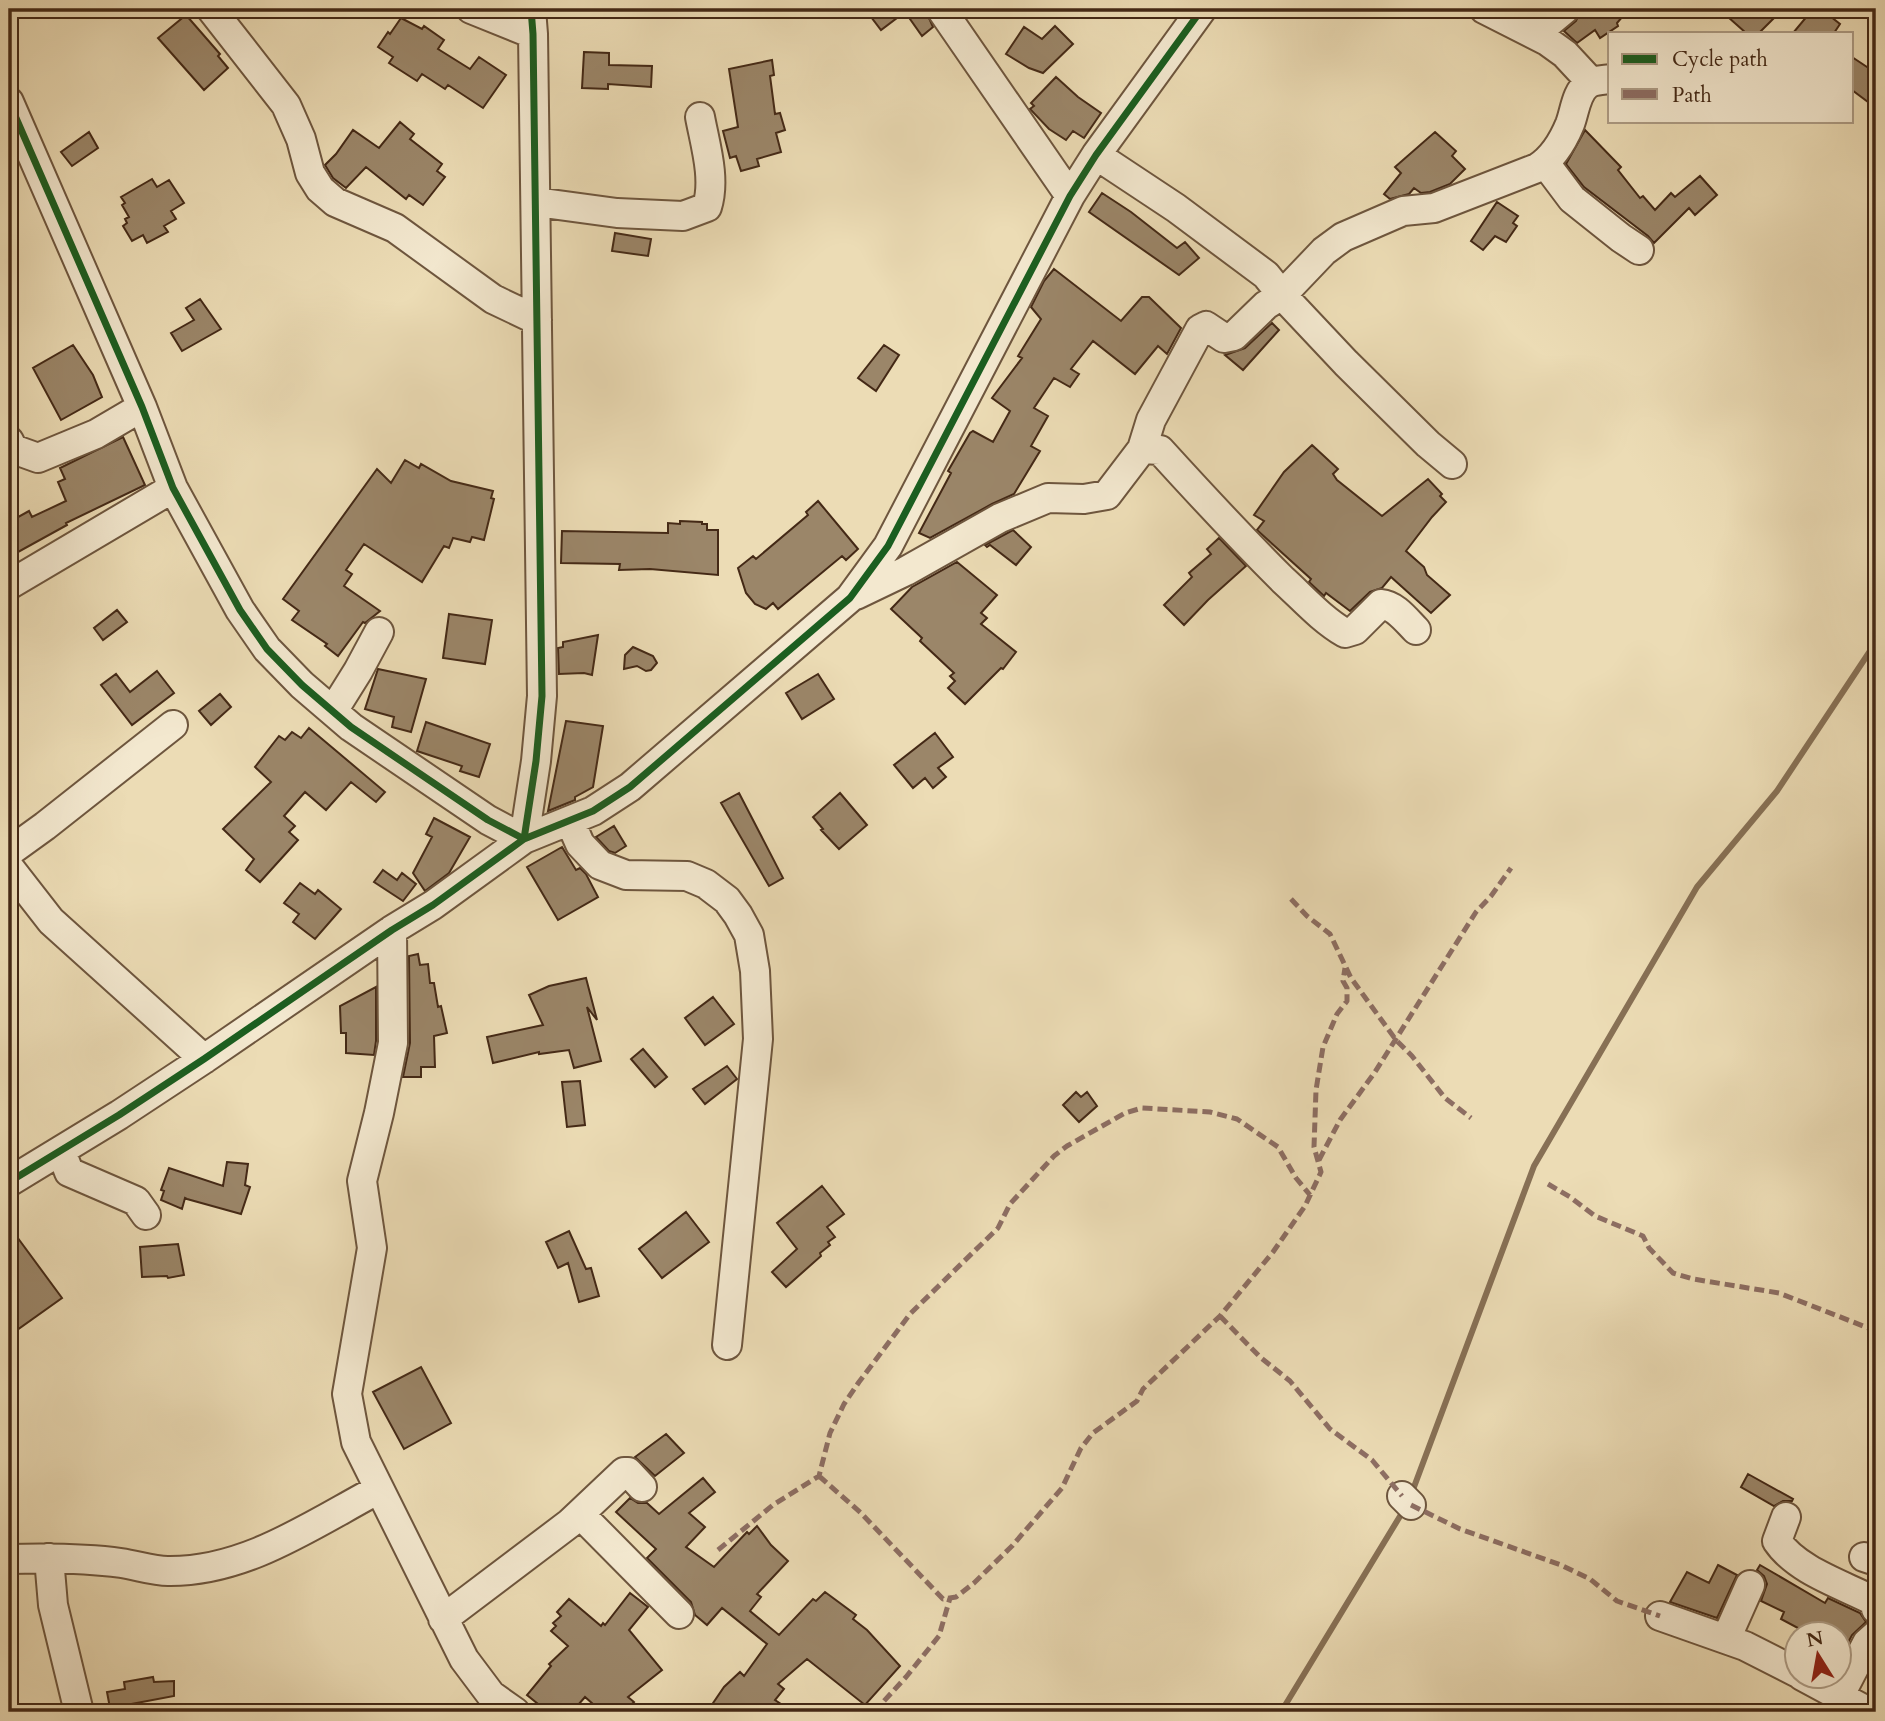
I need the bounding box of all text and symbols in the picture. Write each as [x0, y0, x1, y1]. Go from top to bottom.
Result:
legend [1608, 32, 1854, 122]
text: Cycle path [1672, 45, 1768, 74]
text: Path [1672, 81, 1712, 110]
north arrow [1784, 1620, 1854, 1690]
text: N [1804, 1625, 1826, 1654]

